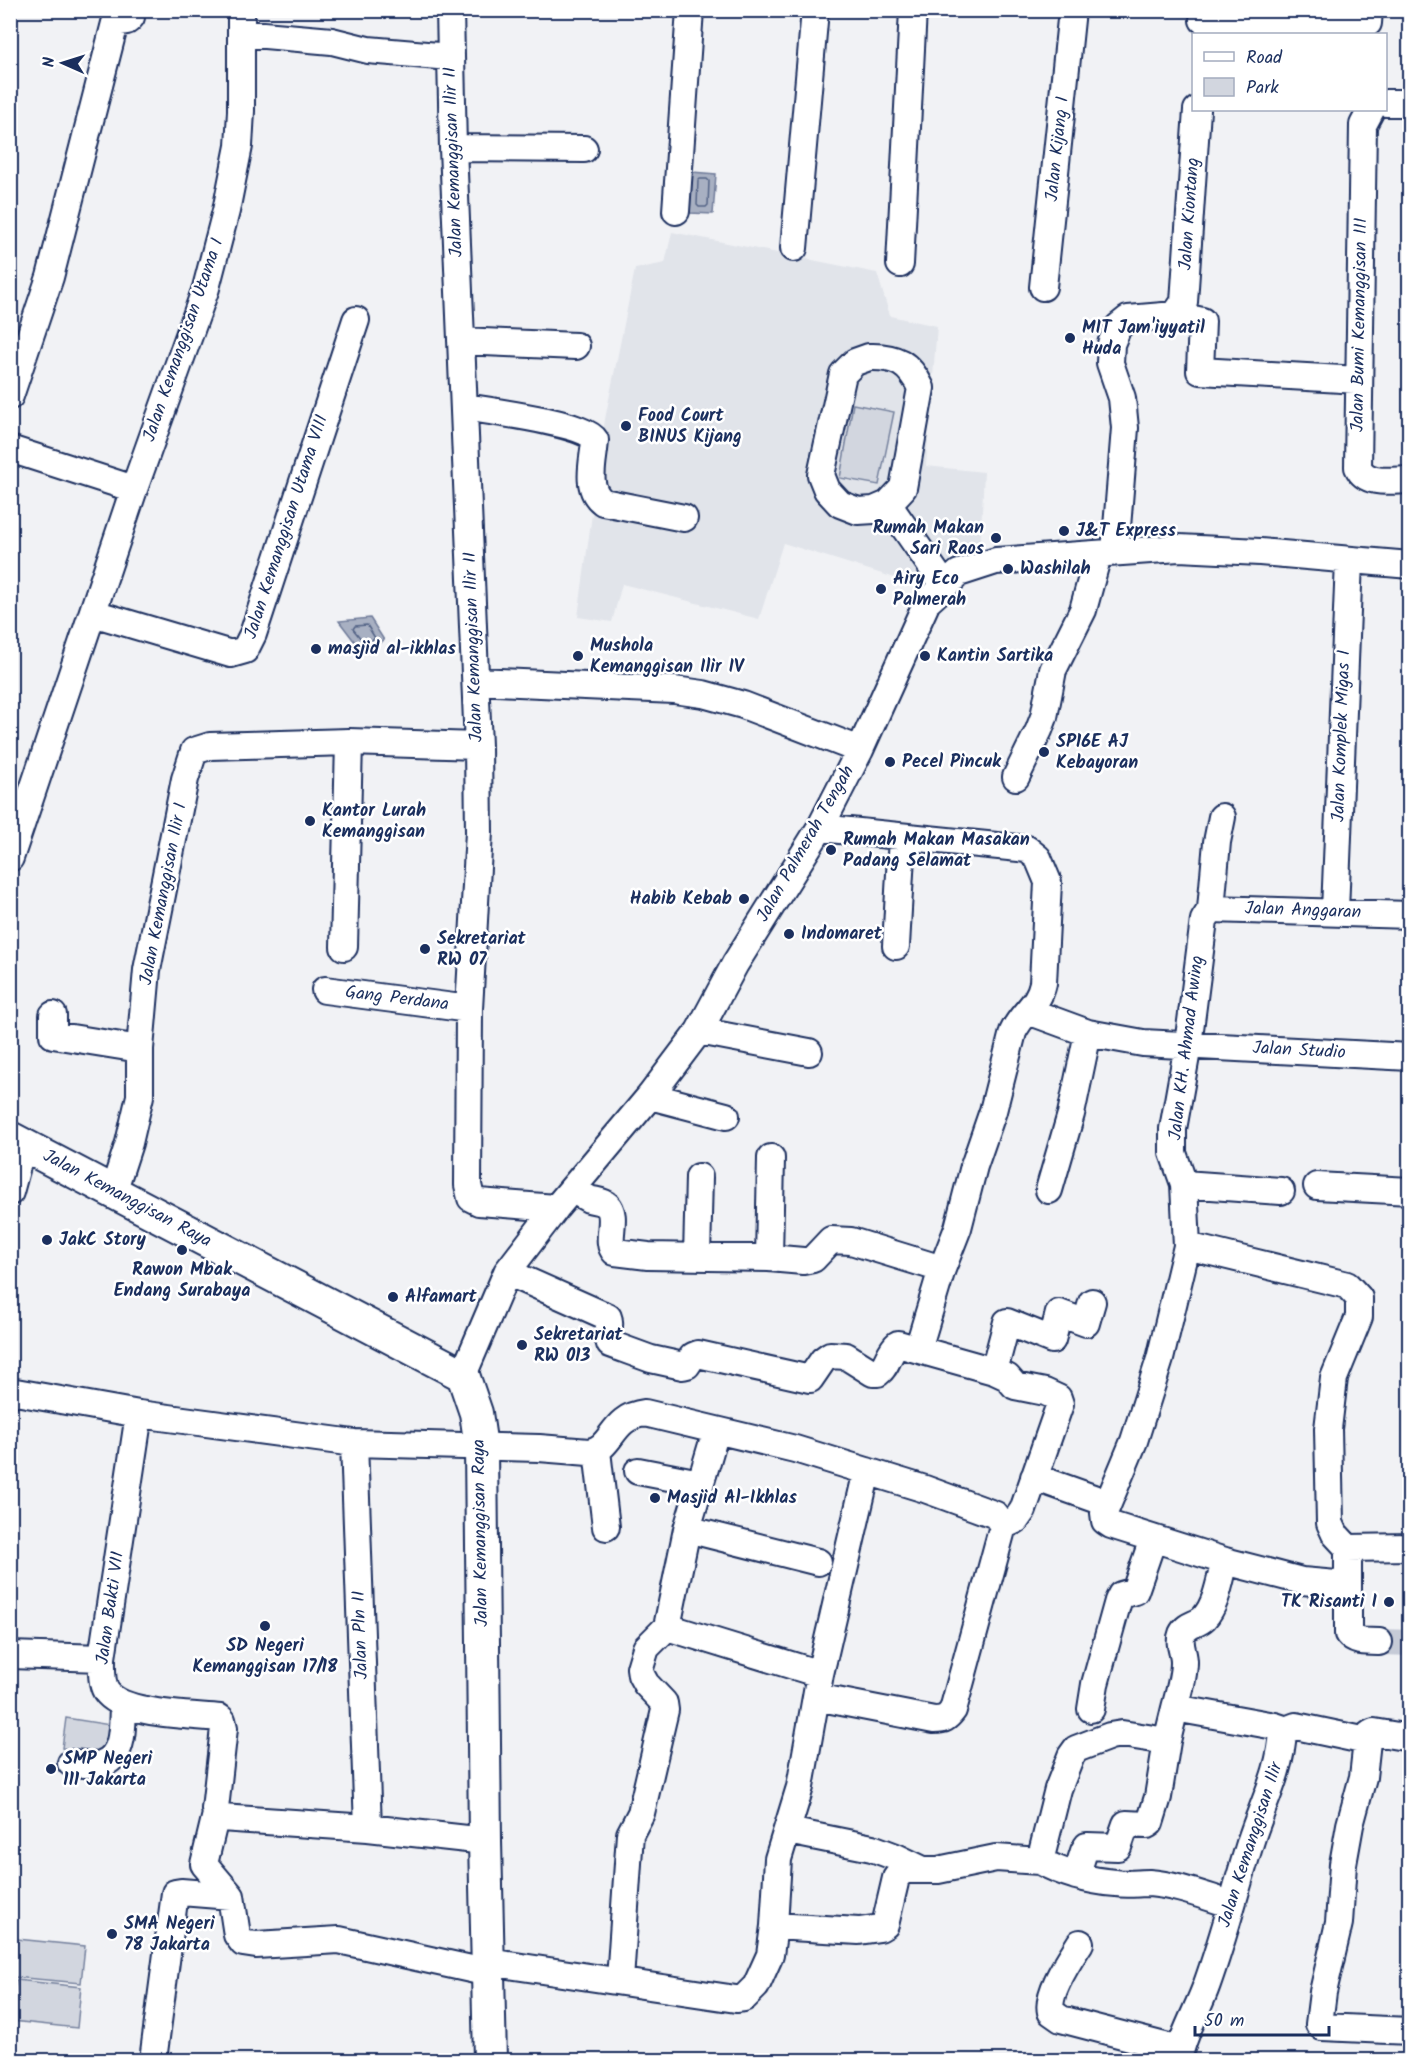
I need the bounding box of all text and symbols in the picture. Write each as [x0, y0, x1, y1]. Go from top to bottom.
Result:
north arrow [33, 33, 93, 93]
legend [1192, 33, 1387, 111]
text: Road [1246, 44, 1283, 73]
text: N [37, 57, 62, 68]
street label: Jalan Kemanggisan Ilir II [436, 66, 472, 258]
text: Park [1246, 74, 1279, 103]
street label: Jalan Kijang I [1038, 95, 1078, 203]
street label: Jalan Kiontang [1172, 157, 1208, 271]
street label: Jalan Bumi Kemanggisan III [1344, 217, 1376, 433]
street label: Jalan Kemanggisan Utama I [136, 234, 232, 446]
place label: MIT Jam'iyyatil Huda [1082, 314, 1205, 364]
marker: MIT Jam'iyyatil Huda [1063, 331, 1077, 345]
place label: Food Court BINUS Kijang [638, 402, 742, 452]
street label: Jalan Kemanggisan Utama VIII [237, 411, 337, 643]
marker: Food Court BINUS Kijang [619, 419, 633, 433]
place label: Rumah Makan Sari Raos [873, 514, 985, 564]
place label: J&T Express [1076, 517, 1176, 546]
marker: J&T Express [1057, 524, 1071, 538]
marker: Rumah Makan Sari Raos [989, 531, 1003, 545]
street label: Jalan Kemanggisan Ilir II [456, 551, 492, 743]
place label: Washilah [1020, 555, 1091, 584]
marker: Washilah [1001, 562, 1015, 576]
place label: Airy Eco Palmerah [893, 565, 966, 615]
marker: Airy Eco Palmerah [874, 582, 888, 596]
place label: Mushola Kemanggisan Ilir IV [590, 632, 745, 682]
place label: masjid al-ikhlas [328, 635, 457, 664]
marker: masjid al-ikhlas [309, 642, 323, 656]
place label: Kantin Sartika [937, 642, 1053, 671]
marker: Mushola Kemanggisan Ilir IV [571, 649, 585, 663]
marker: Kantin Sartika [918, 649, 932, 663]
street label: Jalan Komplek Migas I [1325, 649, 1359, 823]
place label: SP16E AJ Kebayoran [1056, 728, 1138, 778]
marker: SP16E AJ Kebayoran [1037, 745, 1051, 759]
place label: Pecel Pincuk [902, 748, 1002, 777]
marker: Pecel Pincuk [883, 755, 897, 769]
street label: Jalan Palmerah Tengah [749, 760, 863, 928]
place label: Kantor Lurah Kemanggisan [322, 797, 426, 847]
street label: Jalan Kemanggisan Ilir I [132, 800, 196, 988]
marker: Kantor Lurah Kemanggisan [303, 814, 317, 828]
place label: Rumah Makan Masakan Padang Selamat [843, 826, 1030, 876]
marker: Rumah Makan Masakan Padang Selamat [824, 843, 838, 857]
place label: Habib Kebab [630, 885, 732, 914]
marker: Habib Kebab [737, 892, 751, 906]
street label: Jalan Anggaran [1244, 894, 1362, 928]
place label: Indomaret [801, 920, 883, 949]
place label: Sekretariat RW 07 [437, 925, 527, 975]
marker: Indomaret [782, 927, 796, 941]
marker: Sekretariat RW 07 [418, 942, 432, 956]
street label: Jalan KH. Ahmad Awing [1161, 954, 1213, 1142]
street label: Gang Perdana [344, 978, 450, 1020]
street label: Jalan Studio [1252, 1034, 1346, 1068]
street label: Jalan Kemanggisan Raya [37, 1142, 217, 1256]
place label: JakC Story [59, 1226, 147, 1255]
marker: JakC Story [40, 1233, 54, 1247]
marker: Rawon Mbak Endang Surabaya [175, 1243, 189, 1257]
place label: Rawon Mbak Endang Surabaya [114, 1256, 250, 1306]
place label: Alfamart [405, 1283, 478, 1312]
marker: Alfamart [386, 1290, 400, 1304]
place label: Sekretariat RW 013 [534, 1321, 624, 1371]
marker: Sekretariat RW 013 [515, 1338, 529, 1352]
street label: Jalan Kemanggisan Raya [465, 1439, 497, 1627]
place label: Masjid Al-Ikhlas [667, 1484, 797, 1513]
marker: Masjid Al-Ikhlas [648, 1491, 662, 1505]
street label: Jalan Bakti VII [89, 1549, 133, 1667]
place label: TK Risanti I [1281, 1588, 1377, 1617]
street label: Jalan Pln II [345, 1590, 377, 1680]
marker: TK Risanti I [1382, 1595, 1396, 1609]
marker: SD Negeri Kemanggisan 17/18 [258, 1619, 272, 1633]
place label: SD Negeri Kemanggisan 17/18 [192, 1632, 338, 1682]
place label: SMP Negeri 111 Jakarta [63, 1745, 152, 1795]
street label: Jalan Kemanggisan Ilir [1211, 1758, 1292, 1931]
marker: SMP Negeri 111 Jakarta [44, 1762, 58, 1776]
place label: SMA Negeri 78 Jakarta [124, 1910, 215, 1960]
marker: SMA Negeri 78 Jakarta [105, 1927, 119, 1941]
scale bar [1195, 1999, 1328, 2037]
text: 50 m [1204, 2007, 1244, 2036]

